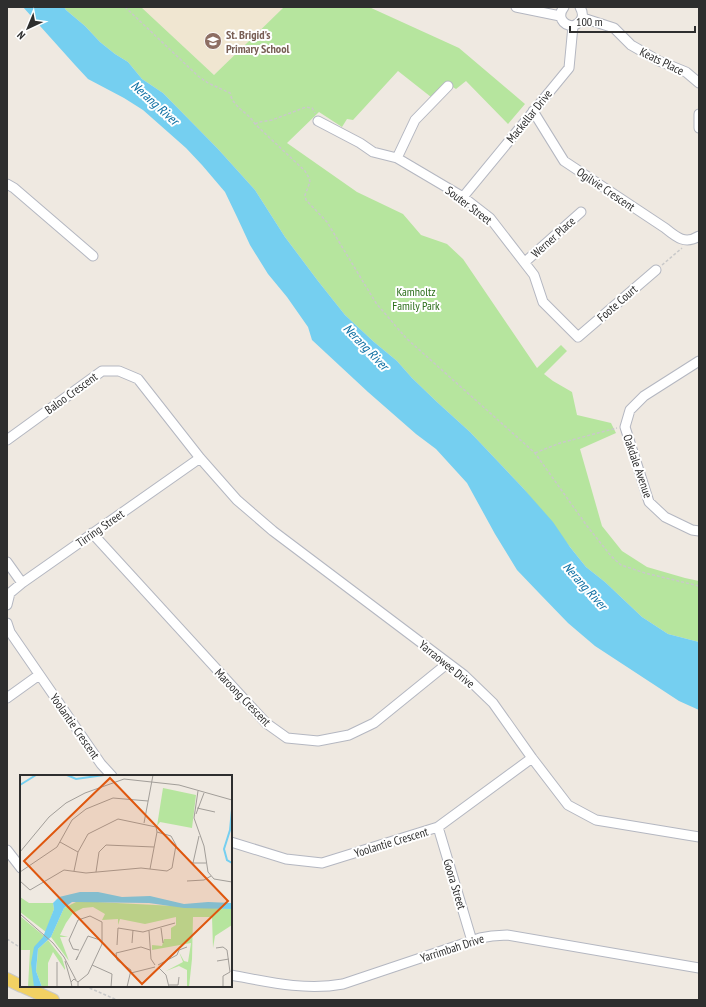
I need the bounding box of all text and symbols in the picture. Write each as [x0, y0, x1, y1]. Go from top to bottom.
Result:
north arrow [8, 8, 48, 48]
scale bar [570, 8, 695, 34]
text: 100 m [576, 14, 603, 29]
place label: St. Brigid's Primary School [226, 27, 290, 56]
text: N [14, 28, 28, 42]
school or university icon: St. Brigid's Primary School [203, 31, 223, 51]
street label: Keats Place [638, 44, 687, 78]
water label: Nerang River [128, 77, 184, 130]
street label: Mackellar Drive [503, 86, 555, 146]
street label: Ogilvie Crescent [574, 164, 639, 214]
street label: Souter Street [443, 183, 496, 228]
street label: Werner Place [528, 213, 578, 261]
street label: Foote Court [594, 281, 641, 325]
park label: Kamholtz Family Park [392, 284, 440, 313]
water label: Nerang River [340, 320, 394, 376]
street label: Baloo Crescent [42, 368, 101, 417]
street label: Oakdale Avenue [620, 432, 656, 500]
street label: Tirring Street [73, 506, 127, 550]
water label: Nerang River [559, 559, 612, 615]
street label: Yarraowee Drive [416, 637, 478, 691]
street label: Maroong Crescent [212, 665, 275, 729]
street label: Yoolantie Crescent [47, 690, 103, 762]
inset map [20, 775, 232, 987]
street label: Yoolantie Crescent [352, 823, 430, 860]
street label: Goora Street [440, 857, 470, 912]
street label: Yarrimbah Drive [418, 931, 486, 965]

